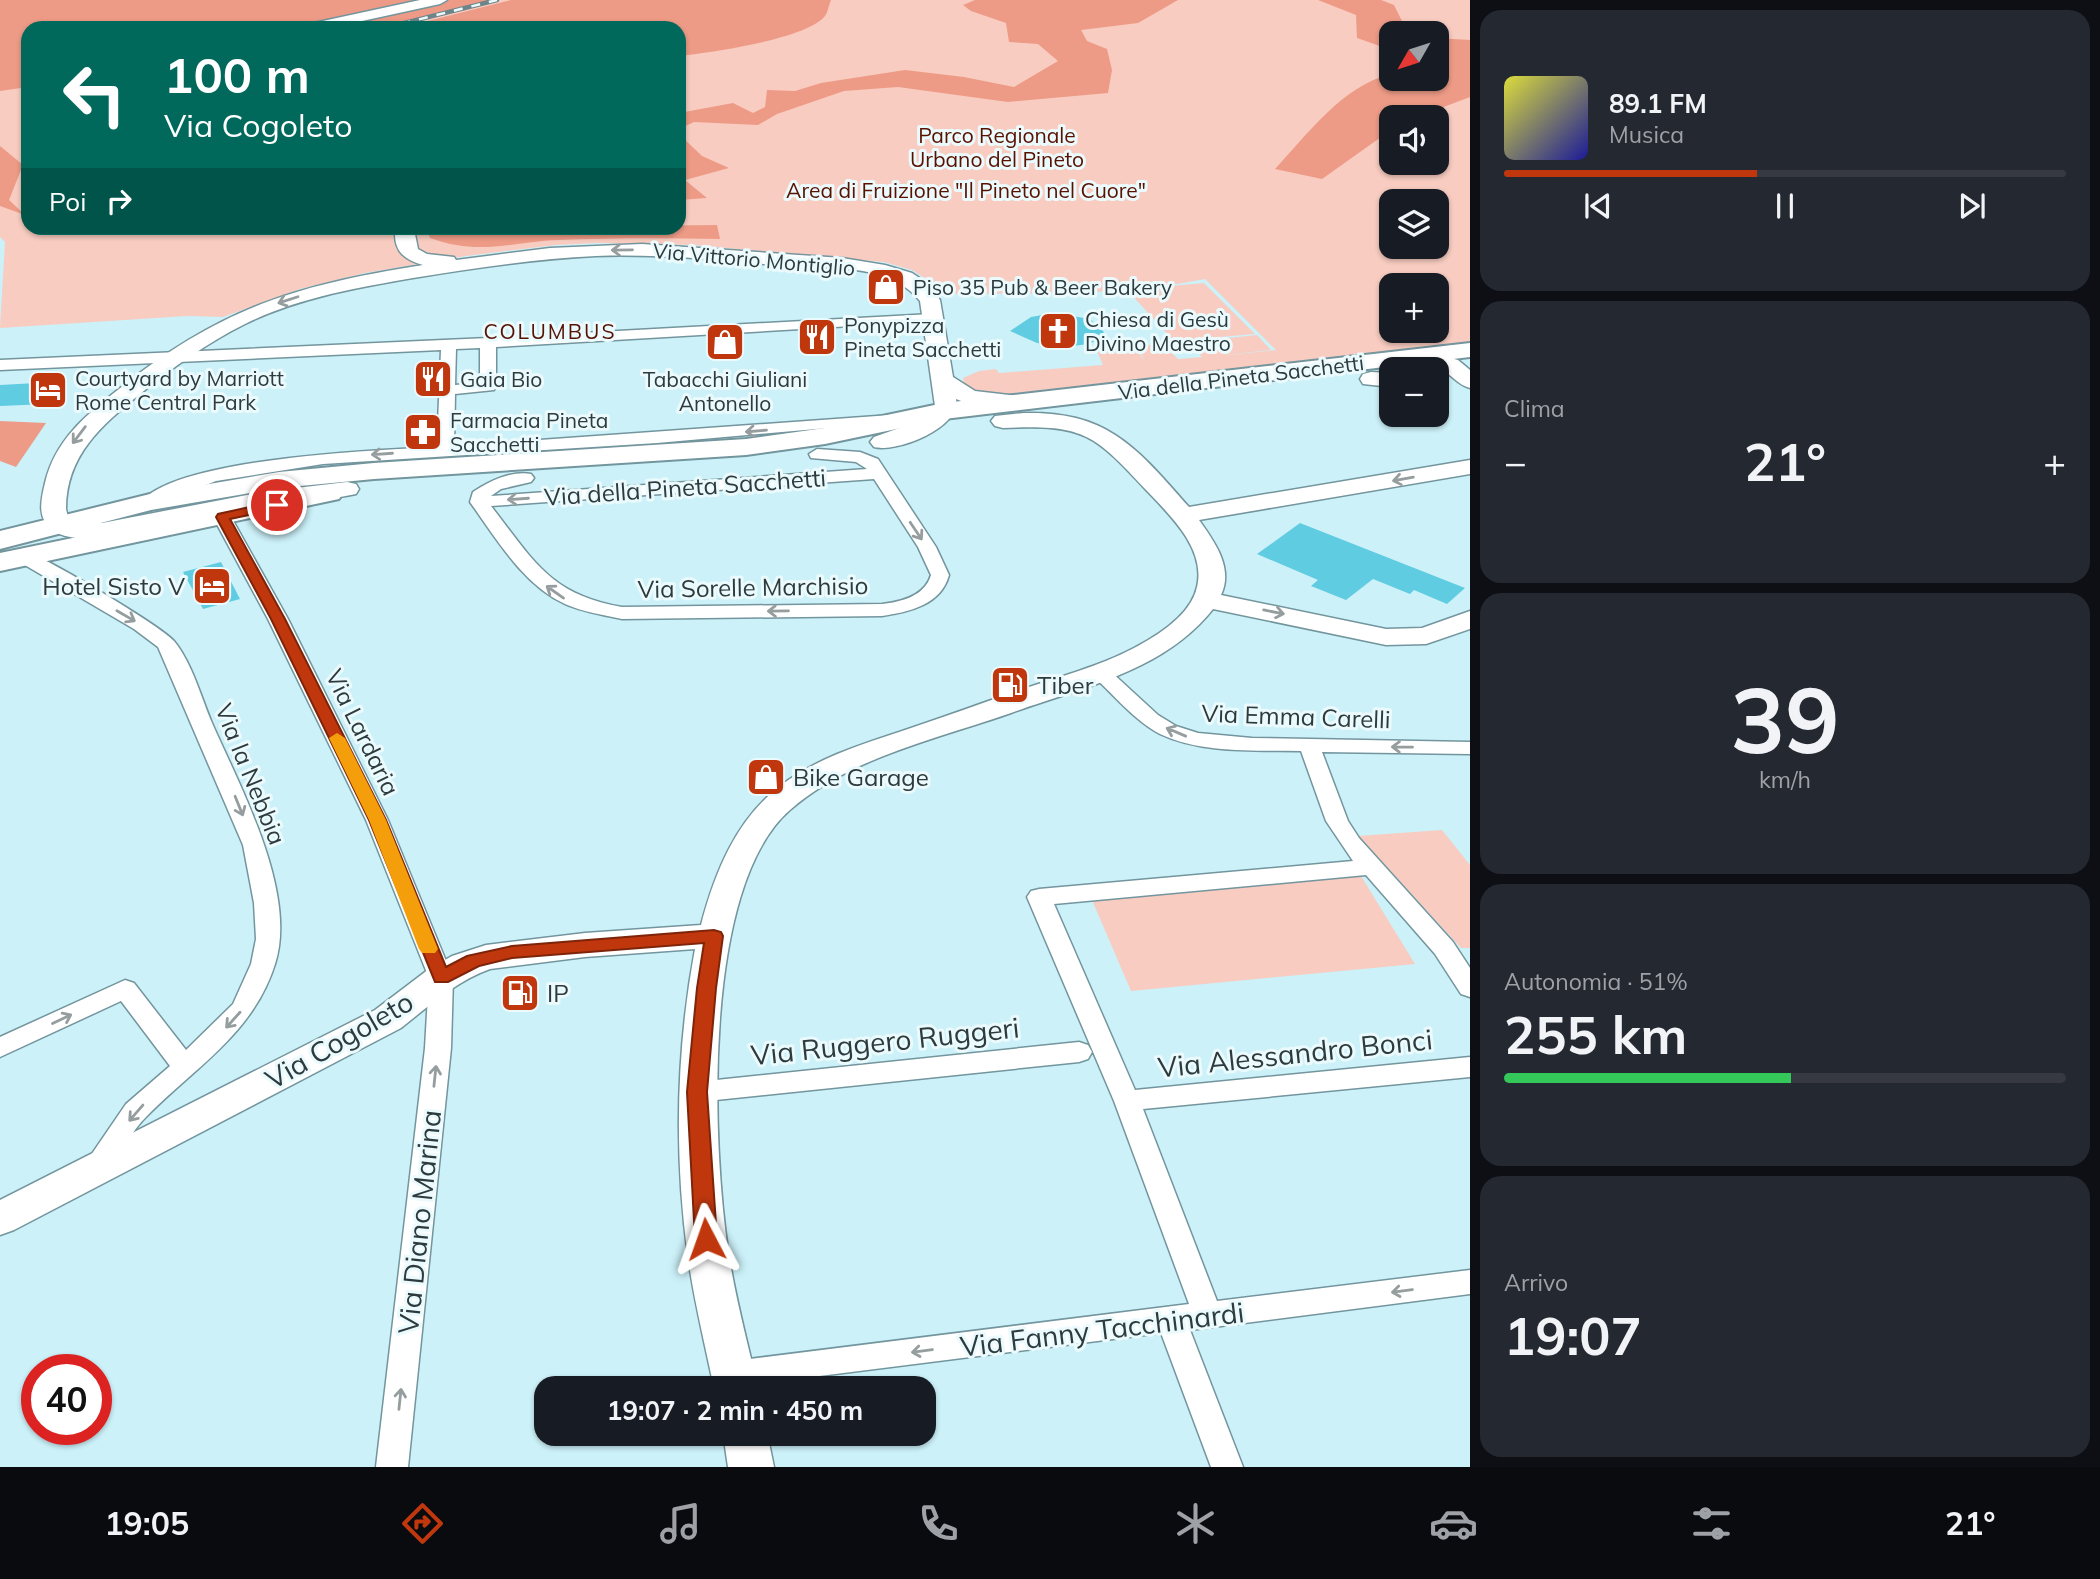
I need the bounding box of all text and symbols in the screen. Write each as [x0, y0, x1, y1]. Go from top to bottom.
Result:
north arrow [1379, 21, 1449, 91]
map controls [1379, 21, 1449, 427]
text: 100 m [164, 44, 310, 105]
icon: left [49, 49, 140, 140]
text: 89.1 FM [1609, 87, 1707, 120]
text: Via Cogoleto [164, 105, 352, 145]
button: sound [1379, 105, 1449, 175]
text: Musica [1609, 120, 1684, 149]
park label: Parco Regionale Urbano del Pineto [910, 122, 1084, 172]
park label: Area di Fruizione "Il Pineto nel Cuore" [786, 177, 1146, 203]
icon: right [100, 182, 138, 220]
text: Poi [49, 185, 86, 218]
icon: previous [1579, 187, 1617, 225]
icon: pause [1766, 187, 1804, 225]
icon: next [1953, 187, 1991, 225]
button: layers [1379, 189, 1449, 259]
street label: Via Vittorio Montiglio [652, 237, 856, 281]
one-way arrow [611, 243, 634, 257]
shop icon: Piso 35 Pub & Beer Bakery [865, 266, 907, 308]
button: + [1379, 273, 1449, 343]
place label: Piso 35 Pub & Beer Bakery [913, 274, 1172, 300]
one-way arrow [277, 294, 299, 307]
place label: Chiesa di Gesù Divino Maestro [1085, 306, 1231, 356]
church icon: Chiesa di Gesù Divino Maestro [1037, 310, 1079, 352]
place label: Ponypizza Pineta Sacchetti [844, 312, 1001, 362]
restaurant icon: Ponypizza Pineta Sacchetti [796, 316, 838, 358]
district label: COLUMBUS [483, 318, 617, 344]
shop icon: Tabacchi Giuliani Antonello [704, 321, 746, 363]
street label: Via della Pineta Sacchetti [1117, 349, 1365, 405]
button: − [1379, 357, 1449, 427]
restaurant icon: Gaia Bio [412, 358, 454, 400]
place label: Courtyard by Marriott Rome Central Park [75, 365, 284, 415]
place label: Gaia Bio [460, 366, 542, 392]
place label: Tabacchi Giuliani Antonello [643, 366, 807, 416]
hotel icon: Courtyard by Marriott Rome Central Park [27, 369, 69, 411]
text: Clima [1504, 394, 1565, 423]
place label: Farmacia Pineta Sacchetti [450, 407, 608, 457]
pharmacy icon: Farmacia Pineta Sacchetti [402, 411, 444, 453]
one-way arrow [745, 425, 768, 438]
one-way arrow [71, 426, 86, 444]
text: 21° [1744, 429, 1826, 494]
text: − [1504, 438, 1527, 486]
text: + [2043, 438, 2066, 486]
one-way arrow [372, 448, 394, 461]
street label: Via della Pineta Sacchetti [543, 462, 827, 512]
one-way arrow [1392, 473, 1415, 486]
pin [247, 475, 307, 535]
icon: arrive [258, 486, 296, 524]
one-way arrow [507, 493, 530, 506]
one-way arrow [909, 520, 923, 540]
hotel icon: Hotel Sisto V [191, 565, 233, 607]
street label: Via Sorelle Marchisio [637, 570, 869, 604]
place label: Hotel Sisto V [42, 571, 185, 601]
one-way arrow [546, 585, 565, 599]
one-way arrow [767, 604, 790, 618]
one-way arrow [1262, 606, 1285, 620]
one-way arrow [115, 609, 135, 623]
text: 39 [1730, 662, 1840, 776]
street label: Via Lardaria [320, 664, 406, 800]
fuel station icon: Tiber [989, 664, 1031, 706]
place label: Tiber [1037, 670, 1094, 700]
street label: Via Emma Carelli [1201, 698, 1391, 734]
street label: Via la Nebbia [209, 699, 293, 849]
one-way arrow [1166, 725, 1187, 738]
one-way arrow [1391, 740, 1414, 753]
shop icon: Bike Garage [745, 756, 787, 798]
place label: Bike Garage [793, 762, 929, 792]
text: km/h [1759, 765, 1811, 794]
one-way arrow [233, 795, 246, 817]
text: Autonomia · 51% [1504, 967, 1688, 996]
fuel station icon: IP [499, 972, 541, 1014]
place label: IP [547, 978, 569, 1008]
street label: Via Cogoleto [259, 984, 419, 1096]
text: 255 km [1504, 1002, 1687, 1067]
street label: Via Ruggero Ruggeri [749, 1010, 1021, 1072]
one-way arrow [51, 1011, 72, 1025]
one-way arrow [224, 1011, 241, 1028]
street label: Via Alessandro Bonci [1156, 1021, 1434, 1085]
one-way arrow [429, 1065, 442, 1087]
one-way arrow [128, 1103, 144, 1121]
street label: Via Diano Marina [390, 1108, 448, 1336]
position arrow [669, 1202, 743, 1276]
text: Arrivo [1504, 1268, 1568, 1297]
one-way arrow [1391, 1285, 1414, 1298]
street label: Via Fanny Tacchinardi [958, 1294, 1246, 1364]
text: 19:07 [1504, 1303, 1642, 1368]
one-way arrow [911, 1345, 934, 1358]
speed limit sign: 40 [21, 1354, 112, 1445]
one-way arrow [393, 1388, 406, 1411]
text: 19:07 · 2 min · 450 m [607, 1394, 863, 1427]
icon: directions [398, 1499, 447, 1548]
icon: music [656, 1499, 705, 1548]
icon: phone [914, 1499, 963, 1548]
icon: climate [1171, 1499, 1220, 1548]
icon: car [1429, 1499, 1478, 1548]
icon: filters [1687, 1499, 1736, 1548]
text: 19:05 [104, 1503, 189, 1543]
text: 21° [1945, 1503, 1995, 1543]

